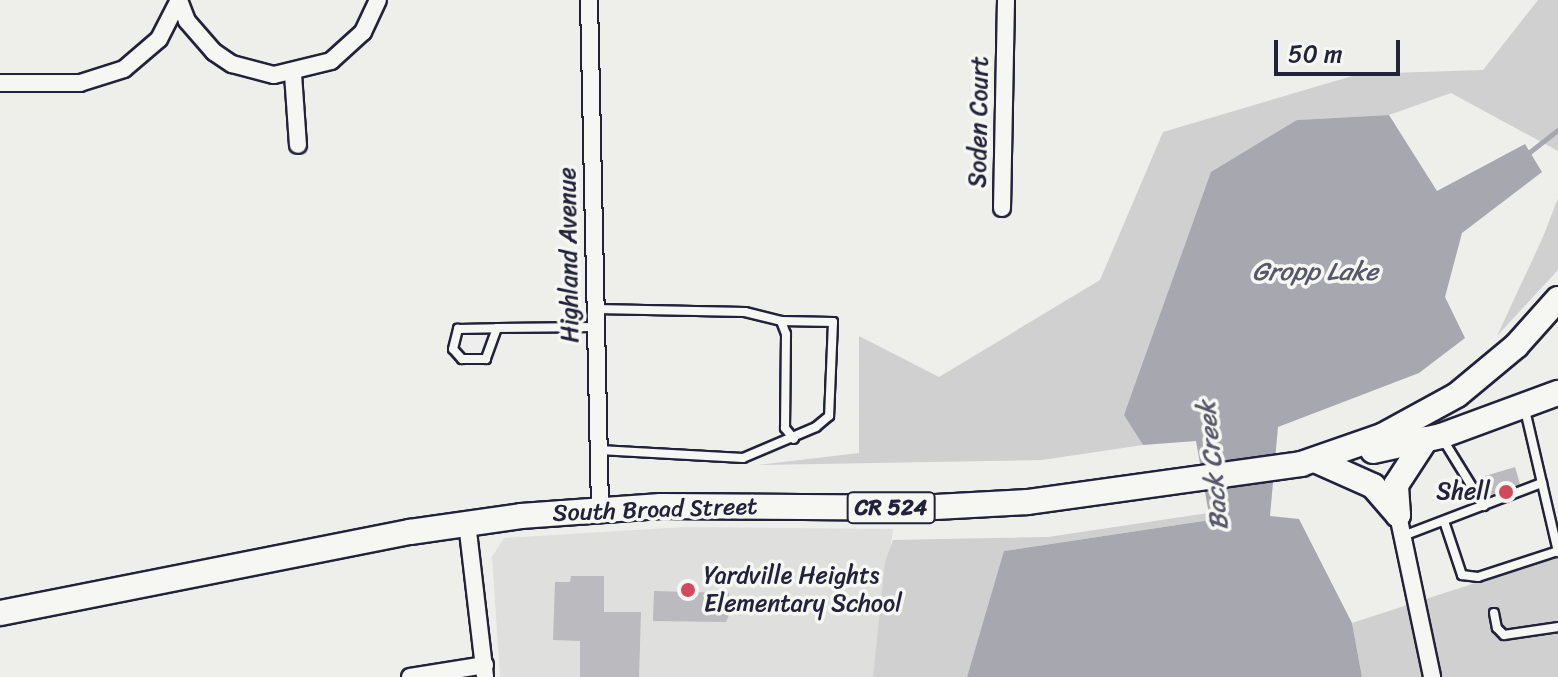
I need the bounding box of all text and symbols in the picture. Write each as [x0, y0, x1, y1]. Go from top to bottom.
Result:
scale bar [1278, 24, 1404, 74]
text: 50 m [1288, 33, 1343, 75]
street label: Soden Court [963, 56, 995, 188]
street label: Highland Avenue [553, 167, 585, 343]
water label: Gropp Lake [1252, 256, 1378, 288]
water label: Back Creek [1191, 400, 1235, 532]
place label: Shell [1436, 478, 1490, 506]
marker: Shell [1497, 483, 1515, 501]
road number: CR 524 [845, 490, 937, 526]
street label: South Broad Street [551, 492, 759, 528]
place label: Yardville Heights Elementary School [704, 562, 902, 618]
marker: Yardville Heights Elementary School [679, 581, 697, 599]

